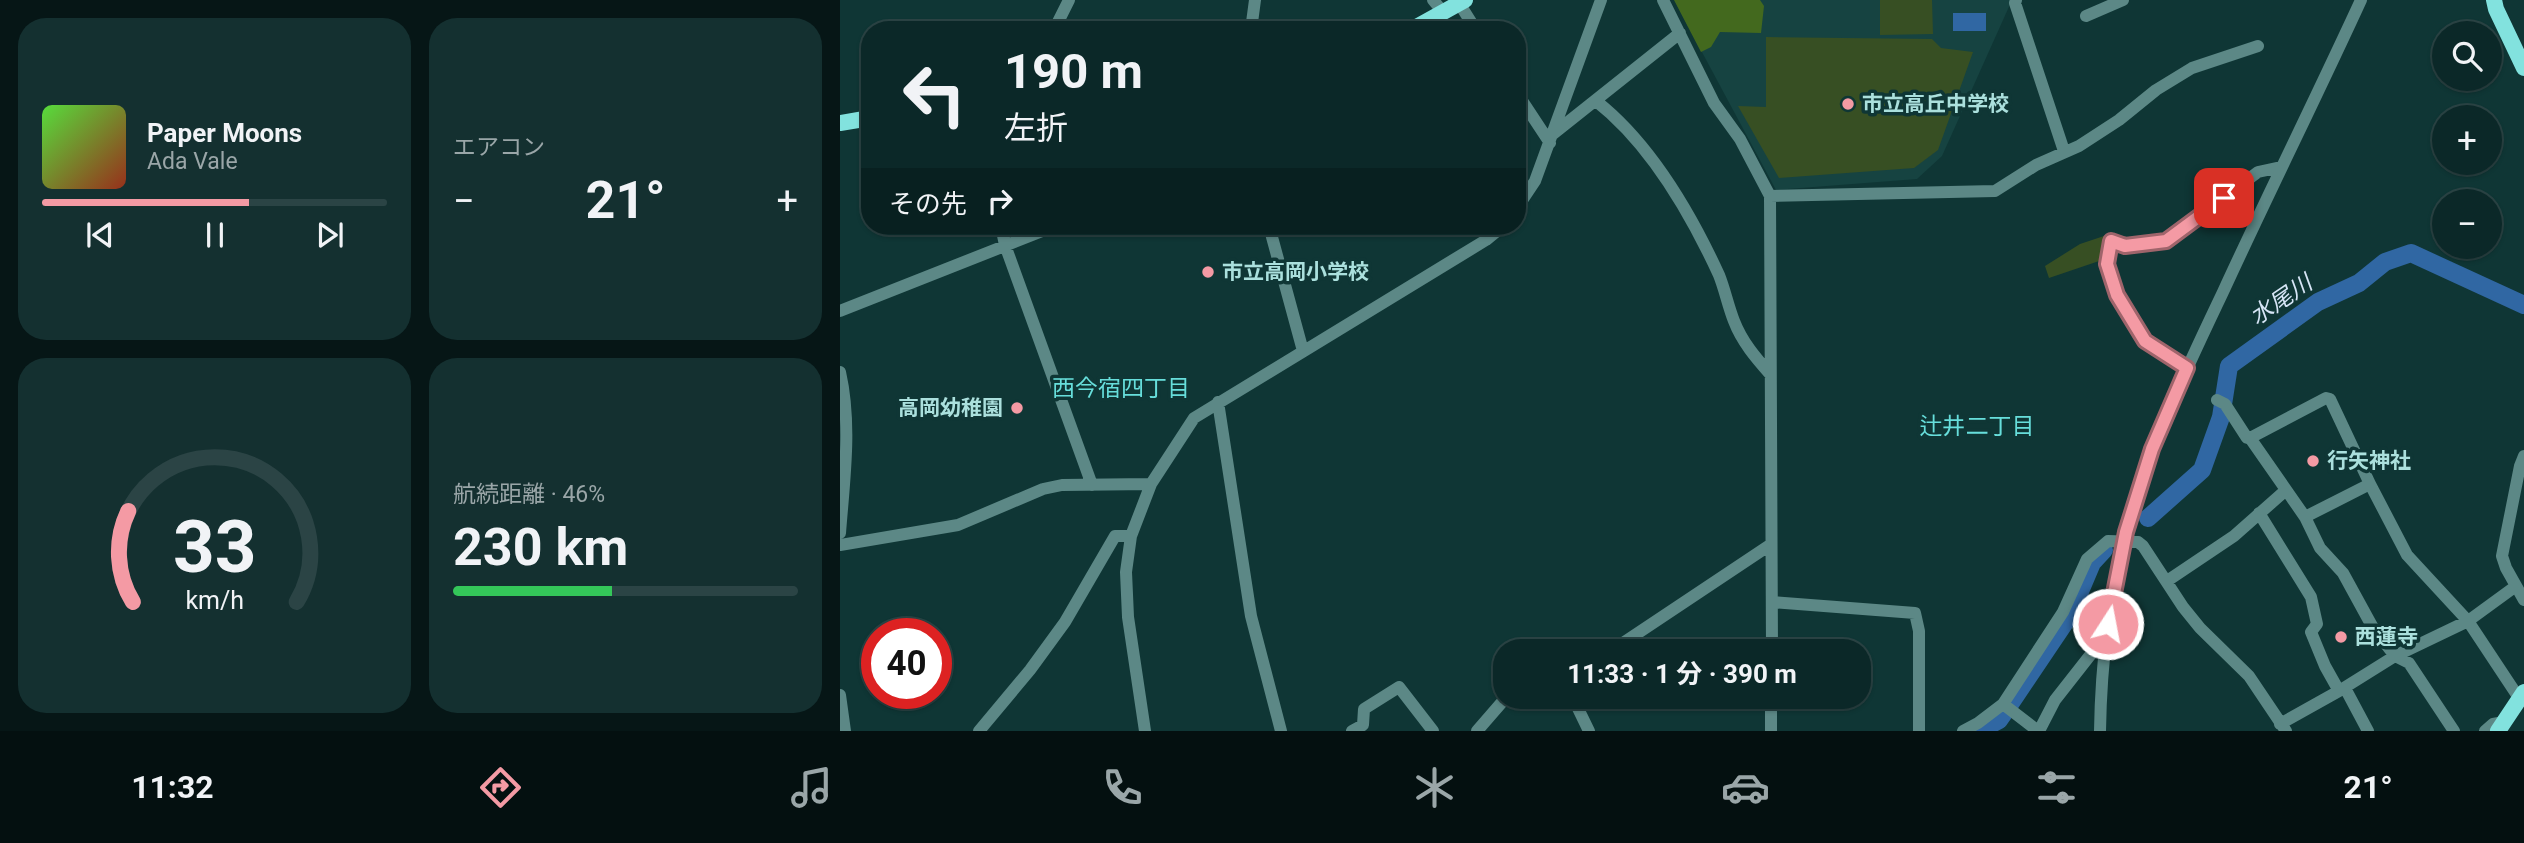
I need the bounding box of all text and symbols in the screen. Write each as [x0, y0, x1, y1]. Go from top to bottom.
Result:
map controls [2432, 21, 2502, 259]
button: search [2432, 21, 2502, 91]
text: 190 m [1004, 43, 1143, 100]
icon: left [889, 49, 980, 140]
place label: 市立高丘中学校 [1862, 92, 2009, 116]
marker: 市立高丘中学校 [1840, 96, 1856, 112]
button: + [2432, 105, 2502, 175]
text: 左折 [1004, 109, 1068, 147]
text: Paper Moons [147, 118, 302, 148]
text: エアコン [453, 134, 545, 161]
text: Ada Vale [147, 148, 238, 175]
pin [2194, 168, 2254, 228]
text: 21° [586, 170, 666, 231]
text: − [453, 179, 475, 223]
text: + [776, 179, 798, 223]
icon: arrive [2205, 179, 2243, 217]
icon: right [981, 182, 1019, 220]
text: その先 [889, 189, 967, 219]
button: − [2432, 189, 2502, 259]
icon: previous [81, 216, 119, 254]
icon: pause [196, 216, 234, 254]
icon: next [311, 216, 349, 254]
place label: 市立高岡小学校 [1222, 260, 1369, 284]
marker: 市立高岡小学校 [1200, 264, 1216, 280]
water label: 水尾川 [2245, 268, 2320, 330]
district label: 西今宿四丁目 [1052, 375, 1190, 402]
place label: 高岡幼稚園 [898, 396, 1003, 420]
marker: 高岡幼稚園 [1009, 400, 1025, 416]
district label: 辻井二丁目 [1920, 413, 2035, 440]
place label: 行矢神社 [2327, 449, 2411, 473]
marker: 行矢神社 [2305, 453, 2321, 469]
text: 航続距離 · 46% [453, 481, 605, 508]
text: 33 [173, 504, 256, 590]
text: 230 km [453, 517, 628, 578]
text: km/h [185, 585, 244, 614]
position arrow [2071, 587, 2145, 661]
speed limit sign: 40 [861, 618, 952, 709]
place label: 西蓮寺 [2355, 625, 2418, 649]
marker: 西蓮寺 [2333, 629, 2349, 645]
text: 11:33 · 1 分 · 390 m [1567, 659, 1797, 689]
icon: directions [476, 763, 525, 812]
icon: music [787, 763, 836, 812]
icon: phone [1098, 763, 1147, 812]
icon: climate [1410, 763, 1459, 812]
icon: car [1721, 763, 1770, 812]
icon: filters [2032, 763, 2081, 812]
text: 11:32 [131, 768, 214, 806]
text: 21° [2344, 768, 2393, 806]

